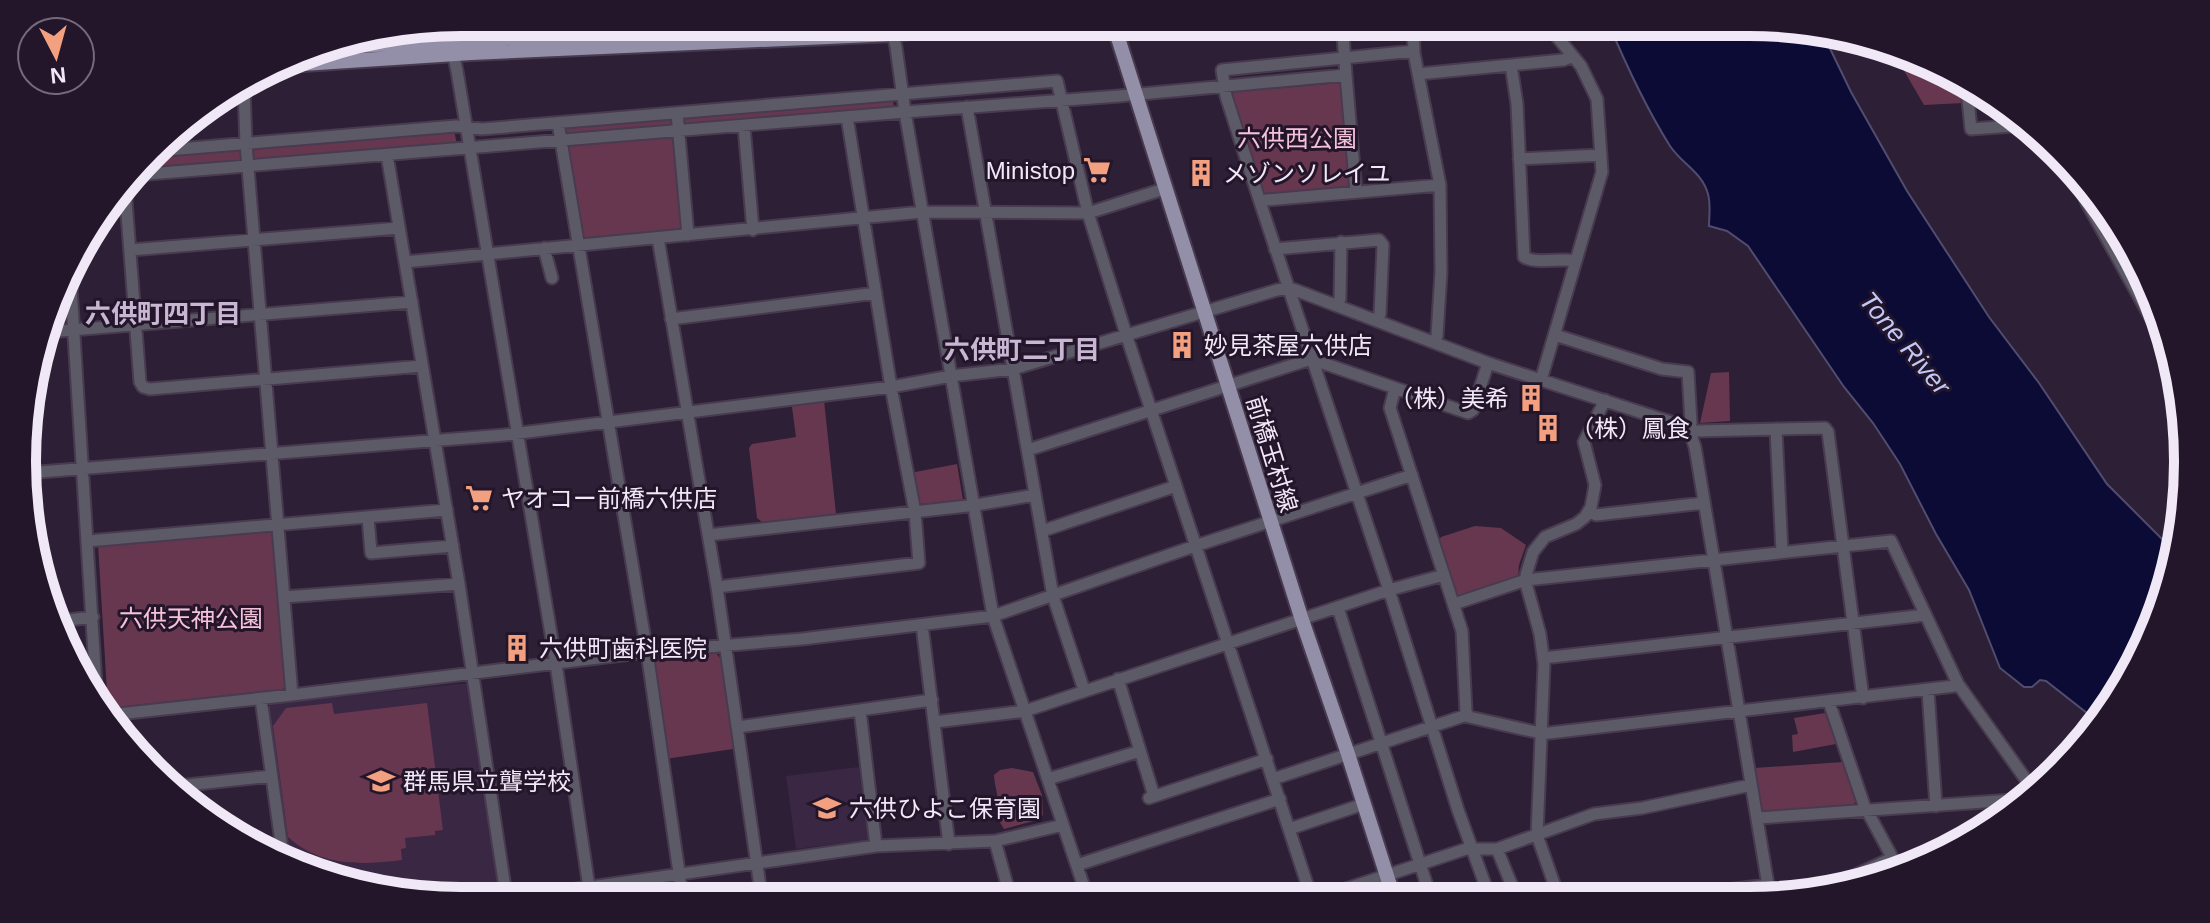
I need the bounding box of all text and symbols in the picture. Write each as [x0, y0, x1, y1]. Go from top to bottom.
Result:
north arrow [16, 16, 96, 96]
text: N [49, 62, 67, 89]
park label: 六供西公園 [1237, 125, 1357, 152]
supermarket icon: Ministop [1082, 155, 1112, 185]
place label: Ministop [986, 157, 1075, 184]
building icon: メゾンソレイユ [1186, 158, 1216, 188]
place label: メゾンソレイユ [1223, 160, 1391, 187]
water label: Tone River [1853, 286, 1957, 401]
district label: 六供町四丁目 [85, 299, 241, 329]
building icon: 妙見茶屋六供店 [1167, 330, 1197, 360]
place label: 妙見茶屋六供店 [1204, 332, 1372, 359]
district label: 六供町二丁目 [944, 335, 1100, 365]
building icon: （株）美希 [1516, 383, 1546, 413]
place label: （株）美希 [1389, 385, 1509, 412]
street label: 前橋玉村線 [1242, 393, 1302, 515]
building icon: （株）鳳食 [1533, 413, 1563, 443]
place label: （株）鳳食 [1570, 415, 1690, 442]
supermarket icon: ヤオコー前橋六供店 [464, 483, 494, 513]
place label: ヤオコー前橋六供店 [501, 485, 717, 512]
park label: 六供天神公園 [119, 605, 263, 632]
building icon: 六供町歯科医院 [502, 633, 532, 663]
place label: 六供町歯科医院 [539, 635, 707, 662]
school or university icon: 群馬県立聾学校 [366, 766, 396, 796]
place label: 群馬県立聾学校 [403, 768, 571, 795]
school or university icon: 六供ひよこ保育園 [812, 793, 842, 823]
place label: 六供ひよこ保育園 [849, 795, 1041, 822]

